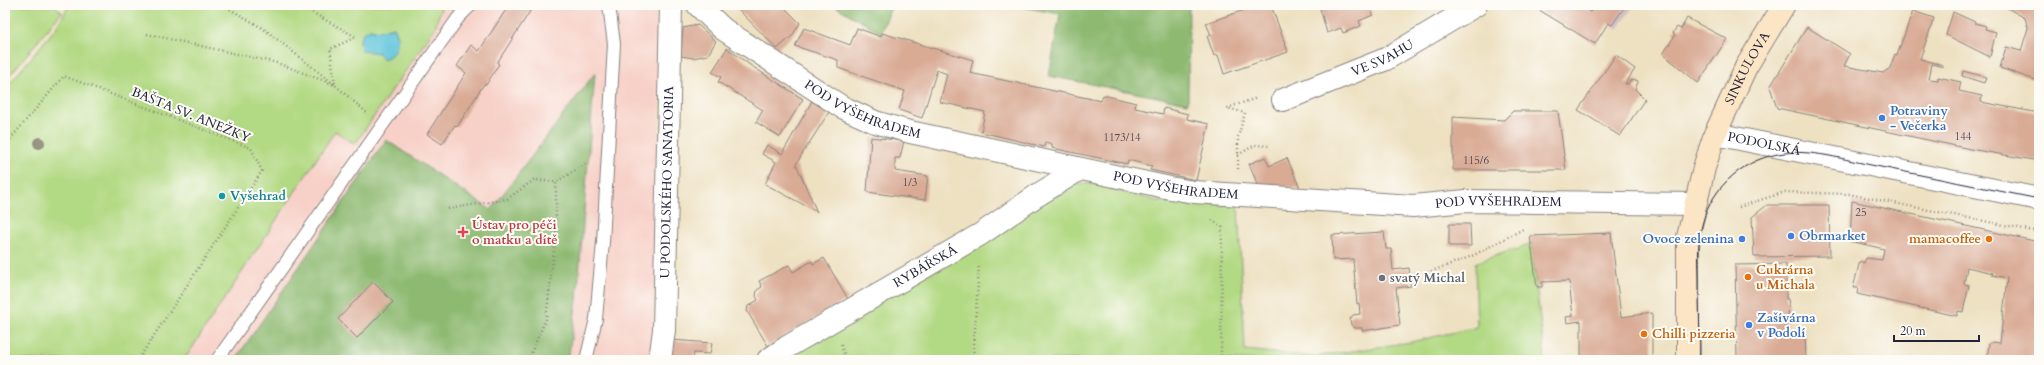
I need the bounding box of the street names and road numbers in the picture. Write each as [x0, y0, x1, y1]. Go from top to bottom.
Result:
street label: SINKULOVA [1721, 28, 1775, 108]
street label: VE SVAHU [1348, 35, 1418, 81]
street label: POD VYŠEHRADEM [801, 76, 922, 143]
street label: BAŠTA SV. ANEŽKY [129, 83, 253, 147]
street label: U PODOLSKÉHO SANATORIA [656, 85, 678, 279]
street label: PODOLSKÁ [1726, 128, 1803, 160]
street label: POD VYŠEHRADEM [1111, 167, 1239, 204]
street label: POD VYŠEHRADEM [1434, 192, 1562, 213]
street label: RYBÁŘSKÁ [890, 240, 961, 292]

